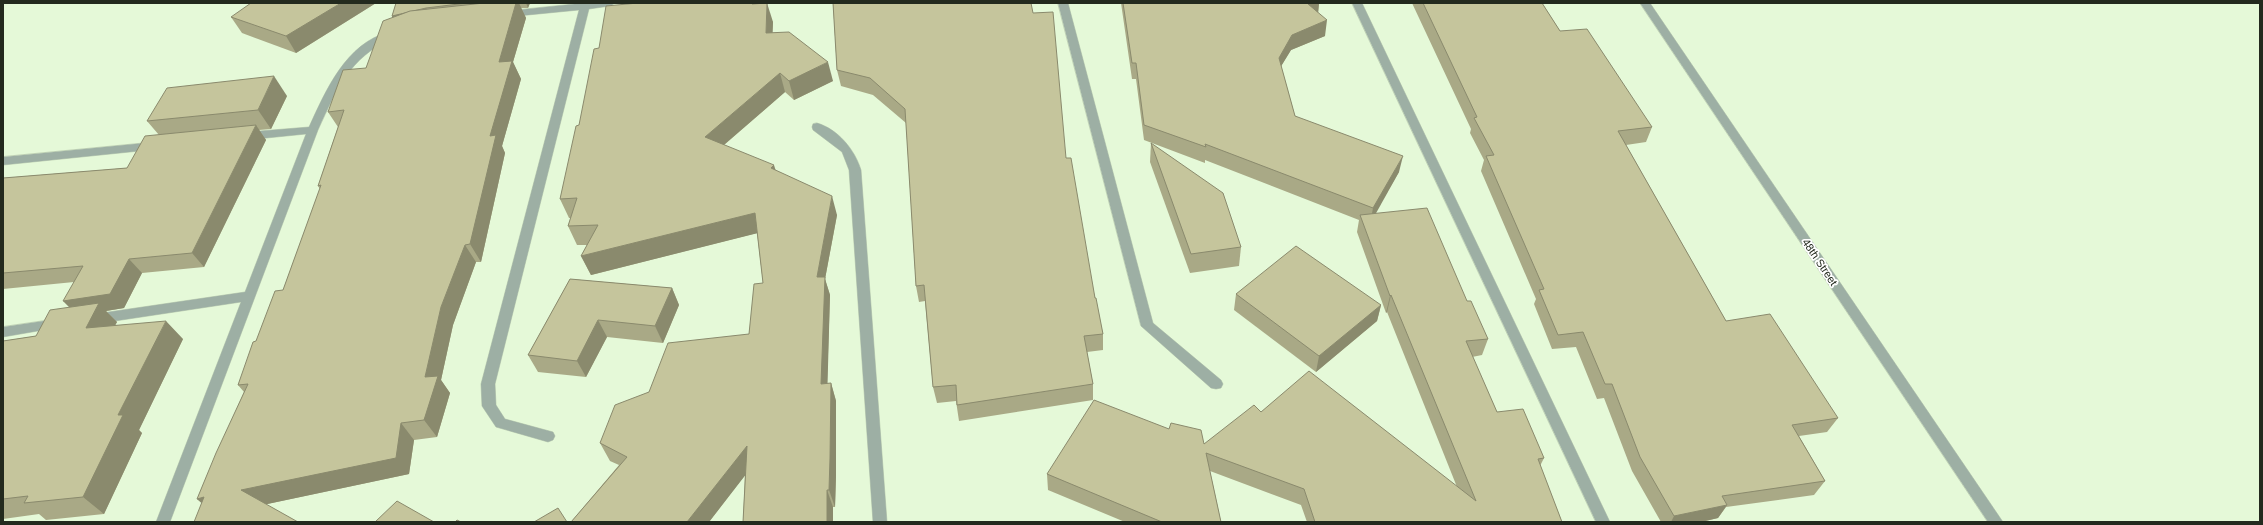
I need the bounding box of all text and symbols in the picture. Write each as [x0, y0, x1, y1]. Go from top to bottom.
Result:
street label: 48th Street [1800, 236, 1840, 288]

